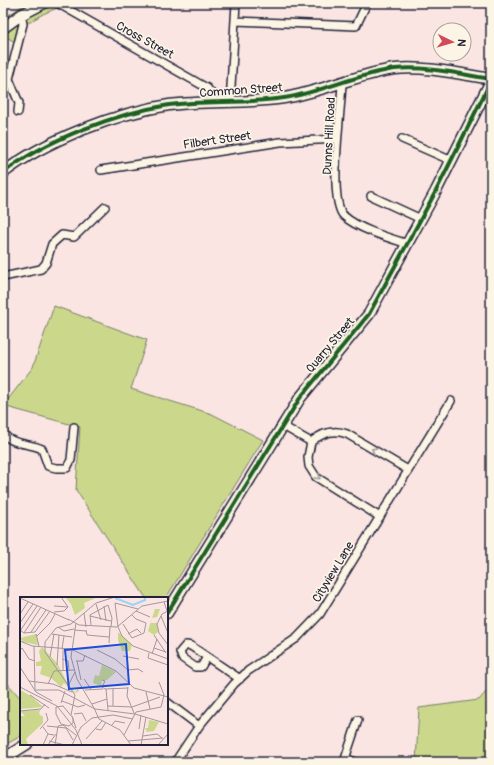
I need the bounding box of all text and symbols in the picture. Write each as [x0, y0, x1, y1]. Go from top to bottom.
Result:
street label: Cross Street [113, 18, 176, 63]
north arrow [432, 22, 472, 62]
text: N [455, 39, 468, 48]
street label: Common Street [199, 80, 283, 101]
street label: Dunns Hill Road [320, 97, 339, 175]
street label: Filbert Street [182, 128, 252, 153]
street label: Quarry Street [303, 314, 358, 376]
one-way arrow [371, 448, 378, 455]
one-way arrow [313, 472, 321, 480]
street label: Cityview Lane [309, 539, 358, 605]
inset map [20, 597, 168, 745]

